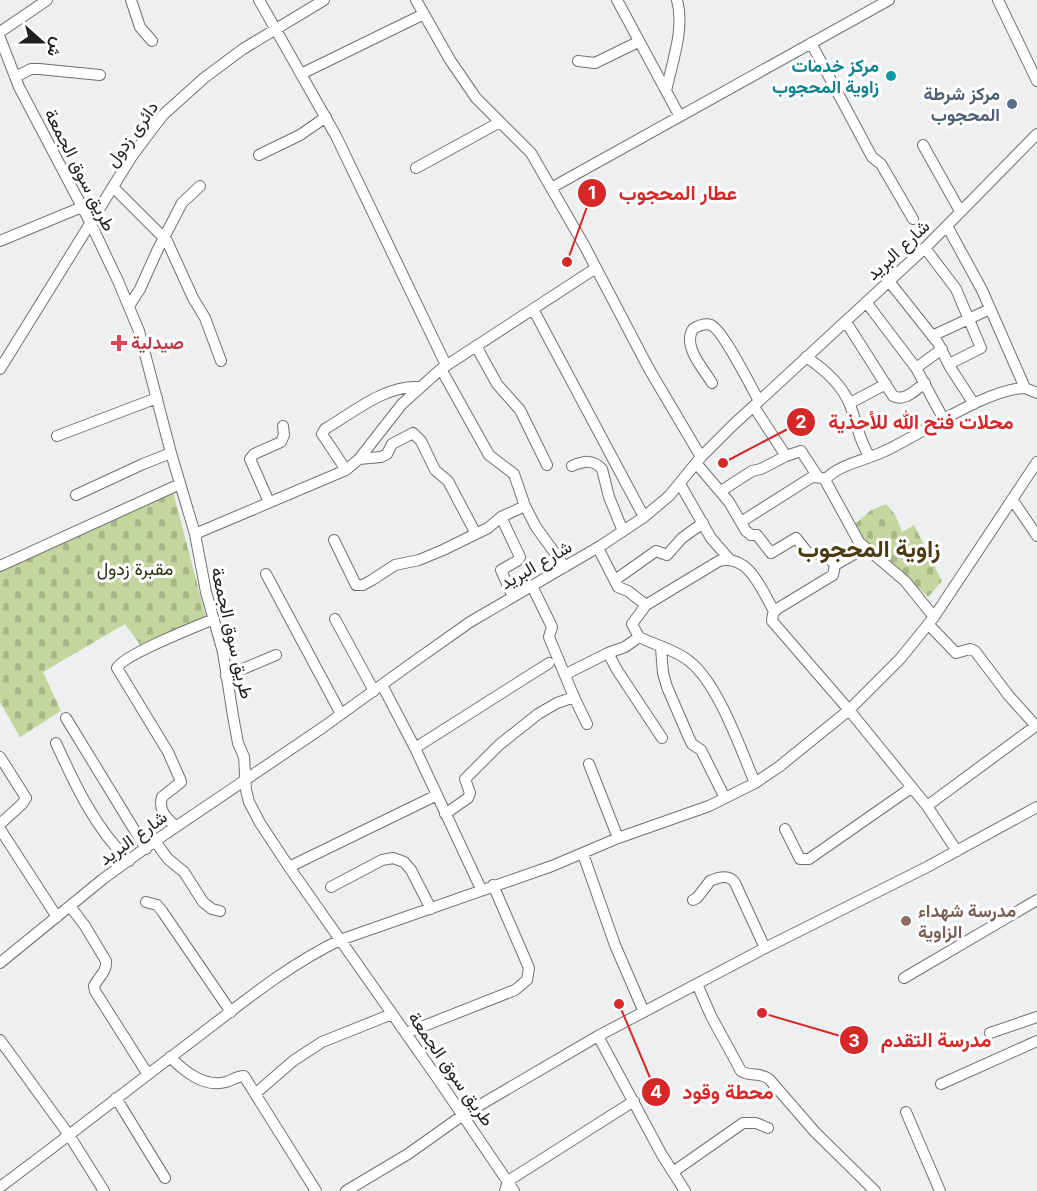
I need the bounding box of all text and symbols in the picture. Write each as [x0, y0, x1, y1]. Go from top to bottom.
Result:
north arrow [12, 12, 72, 72]
text: ش [43, 35, 69, 60]
place label: مركز خدمات زاوية المحجوب [772, 55, 879, 98]
marker: مركز خدمات زاوية المحجوب [884, 69, 898, 83]
place label: مركز شرطة المحجوب [924, 83, 1000, 126]
street label: دائرى زدول [101, 97, 163, 171]
marker: مركز شرطة المحجوب [1005, 97, 1019, 111]
street label: طريق سوق الجمعة [40, 105, 120, 235]
callout: عطار المحجوب [577, 174, 750, 212]
text: عطار المحجوب [619, 181, 737, 206]
text: 1 [588, 182, 596, 203]
street label: شارع البريد [862, 215, 935, 286]
place label: صيدلية [131, 332, 184, 354]
marker: صيدلية [112, 336, 126, 350]
callout: محلات فتح الله للأحذية [786, 403, 1026, 441]
text: محلات فتح الله للأحذية [828, 410, 1014, 436]
text: 2 [795, 411, 807, 432]
district label: زاوية المحجوب [798, 534, 940, 564]
street label: شارع البريد [496, 536, 576, 595]
park label: مقبرة زدول [97, 558, 173, 580]
street label: طريق سوق الجمعة [206, 565, 258, 701]
street label: شارع البريد [95, 806, 172, 871]
place label: مدرسة شهداء الزاوية [918, 900, 1017, 943]
marker: مدرسة شهداء الزاوية [899, 914, 913, 928]
street label: طريق سوق الجمعة [403, 1008, 499, 1130]
callout: مدرسة التقدم [839, 1021, 1003, 1059]
text: مدرسة التقدم [881, 1028, 991, 1053]
text: 3 [848, 1030, 860, 1051]
callout: محطة وقود [641, 1073, 786, 1111]
text: محطة وقود [683, 1080, 774, 1105]
text: 4 [650, 1081, 662, 1102]

